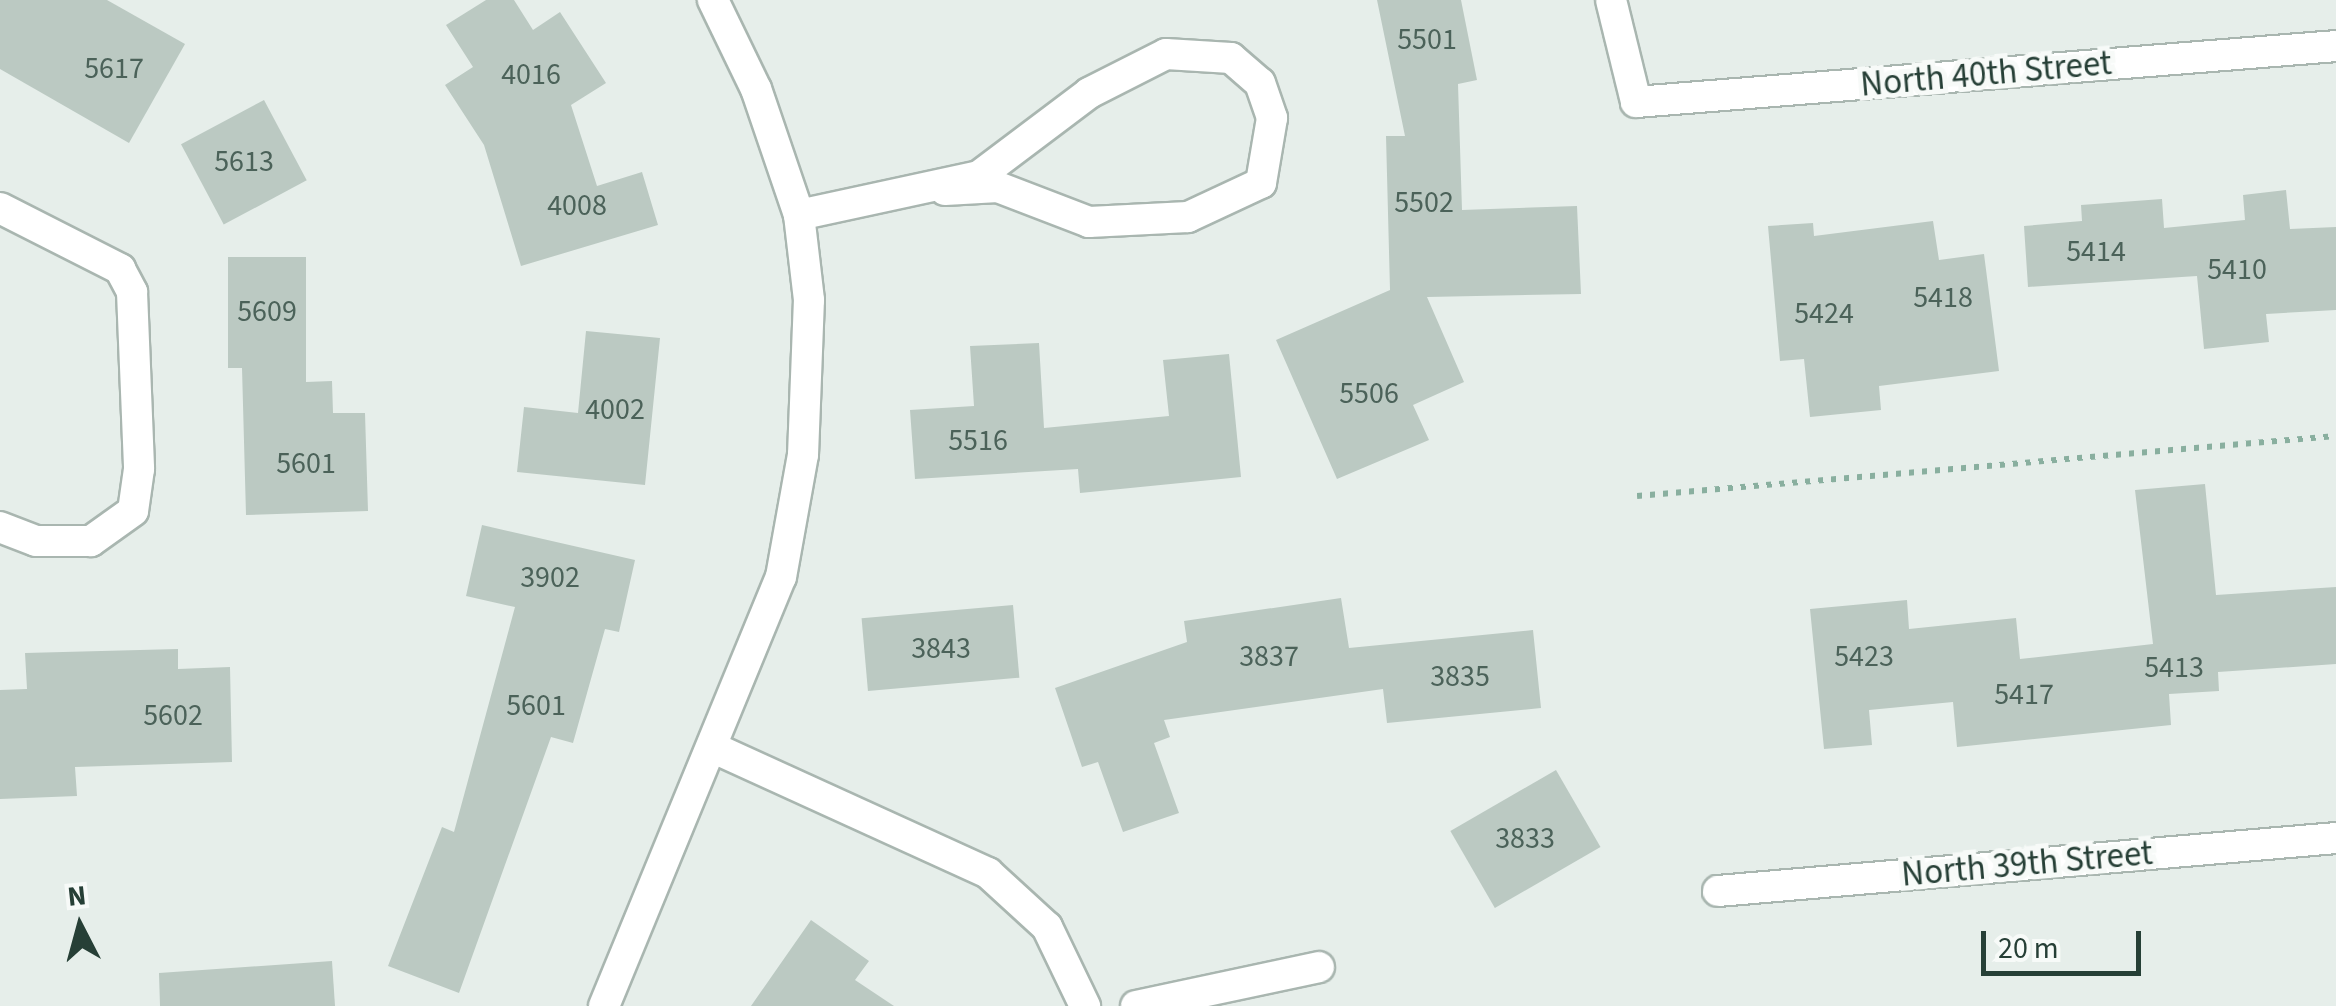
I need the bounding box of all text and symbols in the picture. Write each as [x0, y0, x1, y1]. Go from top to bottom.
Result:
house number: 5501 [1397, 22, 1457, 58]
street label: North 40th Street [1859, 42, 2113, 106]
house number: 5617 [84, 51, 144, 87]
house number: 4016 [501, 57, 561, 93]
house number: 5613 [214, 144, 274, 180]
house number: 5502 [1394, 185, 1454, 221]
house number: 4008 [547, 188, 607, 224]
house number: 5414 [2066, 234, 2126, 270]
house number: 5410 [2207, 252, 2267, 288]
house number: 5418 [1913, 280, 1973, 316]
house number: 5609 [237, 294, 297, 330]
house number: 5424 [1794, 296, 1854, 332]
house number: 5506 [1339, 376, 1399, 412]
house number: 4002 [585, 392, 645, 428]
house number: 5516 [948, 423, 1008, 459]
house number: 5601 [276, 446, 336, 482]
house number: 3902 [520, 560, 580, 596]
house number: 3843 [911, 631, 971, 667]
house number: 3837 [1239, 639, 1299, 675]
house number: 5423 [1834, 639, 1894, 675]
house number: 5413 [2144, 650, 2204, 686]
house number: 3835 [1430, 659, 1490, 695]
house number: 5417 [1994, 677, 2054, 713]
house number: 5601 [506, 688, 566, 724]
house number: 5602 [143, 698, 203, 734]
house number: 3833 [1495, 821, 1555, 857]
street label: North 39th Street [1900, 832, 2154, 896]
text: N [66, 875, 88, 917]
north arrow [30, 876, 130, 976]
scale bar [1986, 911, 2146, 973]
text: 20 m [1998, 927, 2059, 970]

